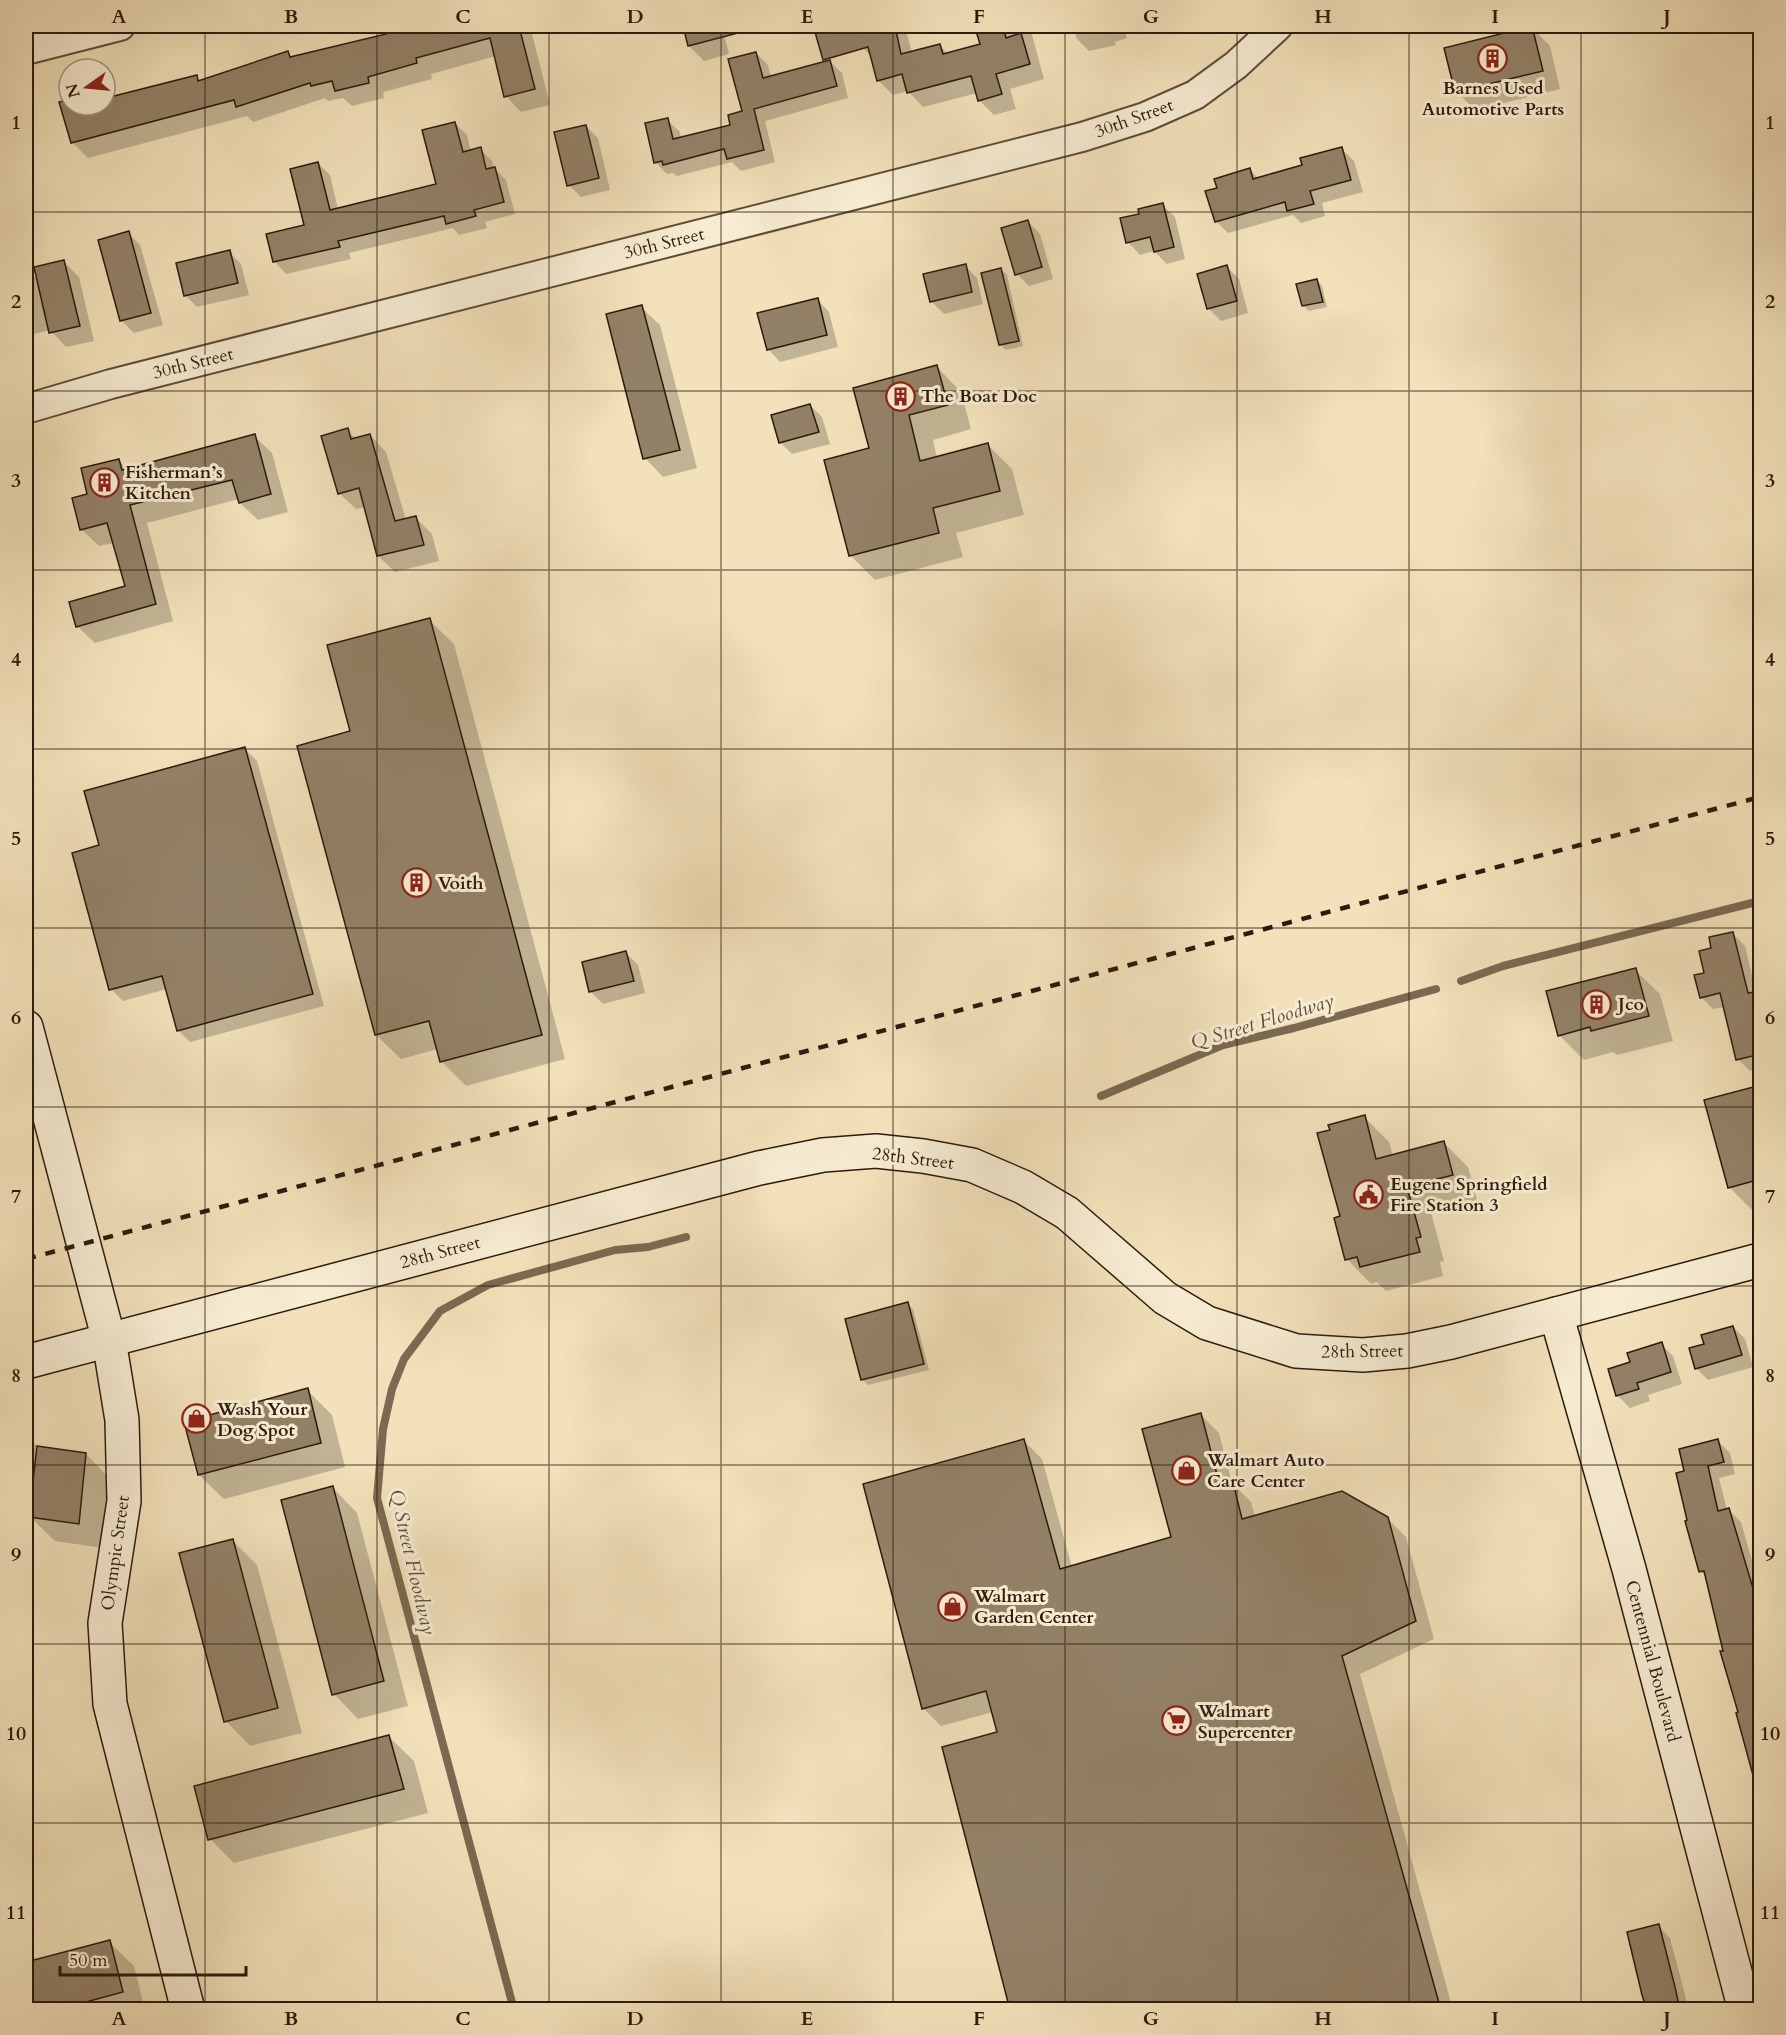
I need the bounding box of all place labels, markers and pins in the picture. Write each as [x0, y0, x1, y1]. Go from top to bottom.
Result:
building icon: Barnes Used Automotive Parts [1477, 43, 1509, 75]
place label: Barnes Used Automotive Parts [1422, 76, 1564, 122]
building icon: The Boat Doc [884, 380, 916, 412]
place label: The Boat Doc [921, 384, 1037, 409]
place label: Fisherman’s Kitchen [125, 460, 223, 506]
building icon: Fisherman’s Kitchen [88, 466, 120, 498]
building icon: Voith [401, 867, 433, 899]
place label: Voith [438, 871, 483, 896]
building icon: Jco [1581, 988, 1613, 1020]
place label: Jco [1615, 992, 1644, 1017]
place label: Eugene Springfield Fire Station 3 [1390, 1172, 1548, 1218]
public building icon: Eugene Springfield Fire Station 3 [1353, 1178, 1385, 1210]
place label: Wash Your Dog Spot [216, 1397, 308, 1443]
shop icon: Wash Your Dog Spot [180, 1403, 212, 1435]
place label: Walmart Auto Care Center [1206, 1448, 1324, 1494]
shop icon: Walmart Auto Care Center [1170, 1454, 1202, 1486]
place label: Walmart Garden Center [973, 1584, 1094, 1630]
shop icon: Walmart Garden Center [937, 1590, 969, 1622]
place label: Walmart Supercenter [1197, 1699, 1293, 1745]
supermarket icon: Walmart Supercenter [1161, 1705, 1193, 1737]

